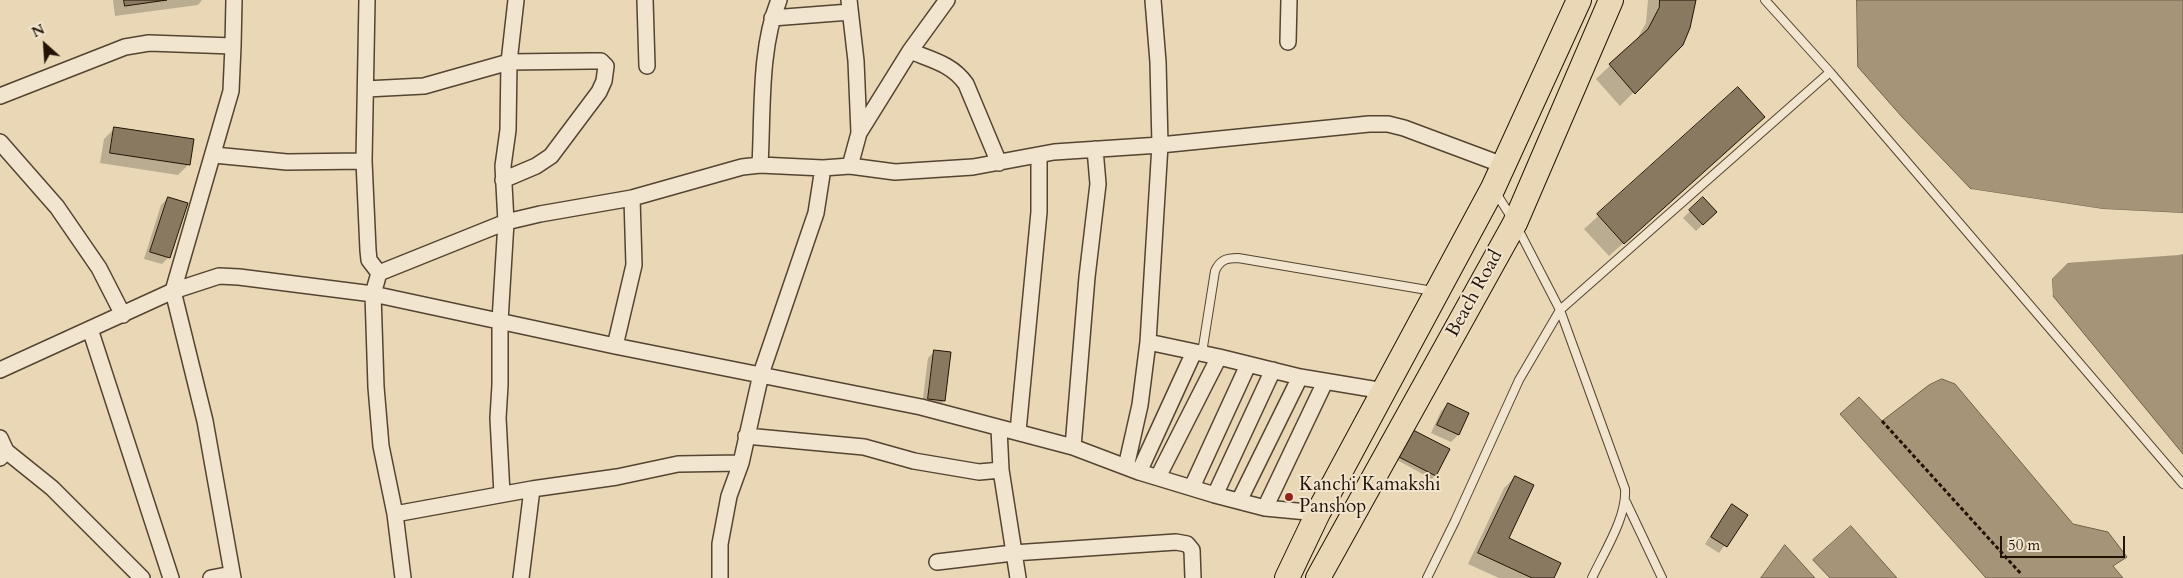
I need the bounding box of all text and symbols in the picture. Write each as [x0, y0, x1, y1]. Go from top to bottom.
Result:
north arrow [20, 20, 70, 70]
text: N [29, 20, 48, 42]
street label: Beach Road [1442, 247, 1508, 341]
place label: Kanchi Kamakshi Panshop [1299, 475, 1441, 519]
marker: Kanchi Kamakshi Panshop [1283, 491, 1295, 503]
scale bar [2003, 526, 2128, 558]
text: 50 m [2008, 535, 2040, 555]

